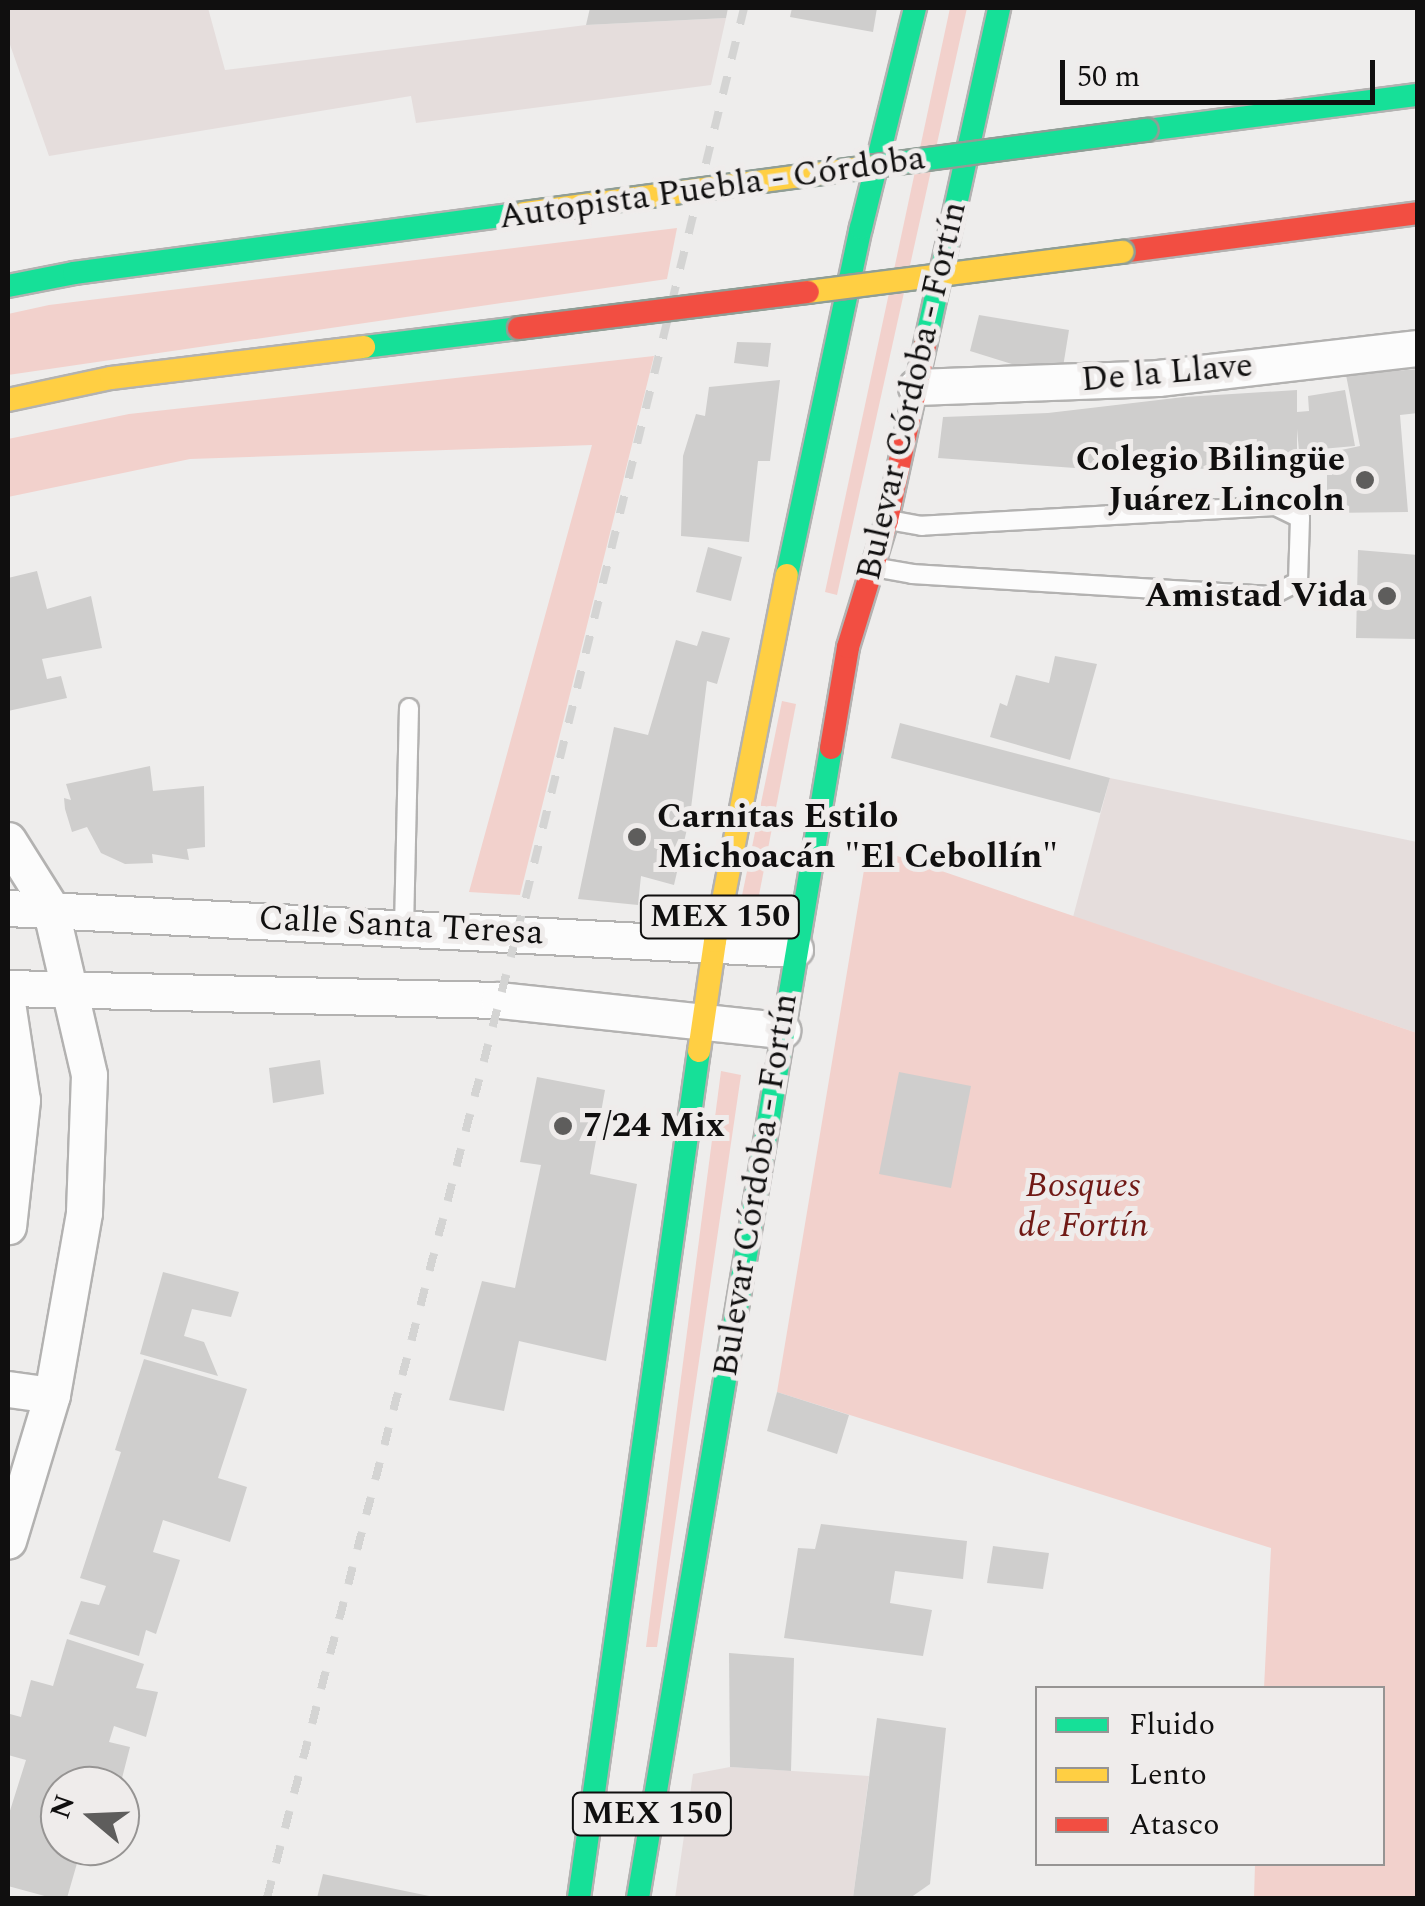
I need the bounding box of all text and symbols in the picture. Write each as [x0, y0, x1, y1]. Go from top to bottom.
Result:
scale bar [1065, 40, 1380, 102]
text: 50 m [1077, 54, 1140, 100]
street label: Autopista Puebla - Córdoba [496, 137, 928, 239]
street label: Bulevar Córdoba - Fortín [848, 198, 976, 584]
street label: De la Llave [1079, 345, 1255, 401]
place label: Colegio Bilingüe Juárez Lincoln [1076, 439, 1345, 521]
marker: Colegio Bilingüe Juárez Lincoln [1354, 469, 1376, 491]
place label: Amistad Vida [1145, 575, 1367, 617]
marker: Amistad Vida [1376, 585, 1398, 607]
place label: Carnitas Estilo Michoacán "El Cebollín" [657, 796, 1058, 878]
marker: Carnitas Estilo Michoacán "El Cebollín" [626, 826, 648, 848]
road number: MEX 150 [638, 890, 802, 944]
street label: Calle Santa Teresa [257, 898, 545, 954]
street label: Bulevar Córdoba - Fortín [705, 990, 807, 1380]
place label: 7/24 Mix [583, 1105, 725, 1147]
marker: 7/24 Mix [552, 1115, 574, 1137]
park label: Bosques de Fortín [1018, 1165, 1148, 1247]
legend [1035, 1686, 1385, 1866]
text: Fluido [1129, 1702, 1215, 1748]
text: Lento [1129, 1752, 1207, 1798]
north arrow [40, 1766, 140, 1866]
road number: MEX 150 [570, 1787, 734, 1841]
text: N [39, 1789, 87, 1825]
text: Atasco [1129, 1802, 1219, 1848]

